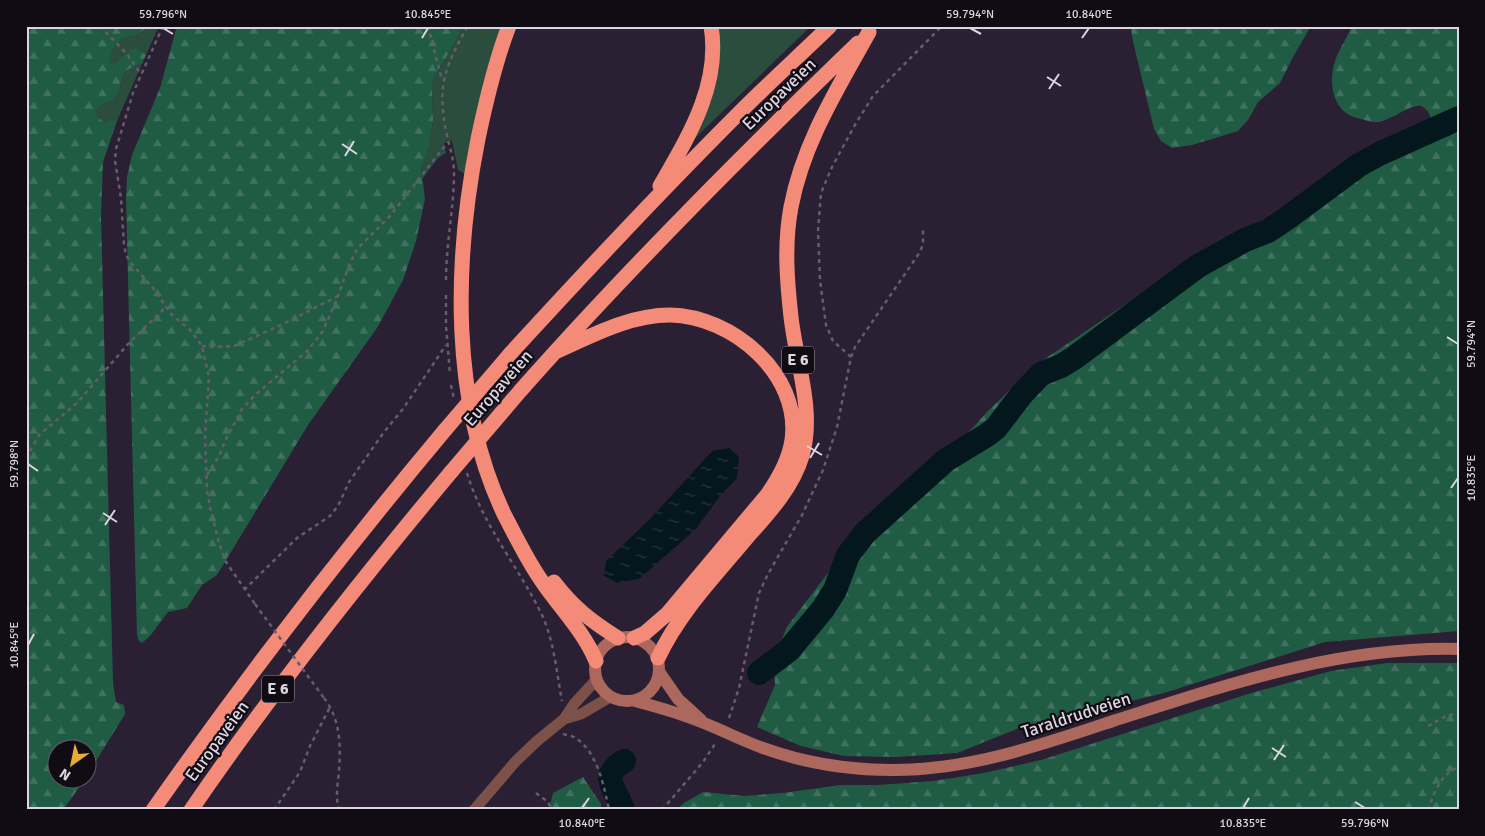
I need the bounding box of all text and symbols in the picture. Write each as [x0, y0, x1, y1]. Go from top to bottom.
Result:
text: 59.796°N [139, 7, 187, 22]
text: 10.845°E [405, 7, 452, 22]
text: 59.794°N [946, 7, 994, 22]
text: 10.840°E [1066, 7, 1113, 22]
street label: Europaveien [737, 53, 821, 135]
text: 59.794°N [1464, 320, 1479, 368]
street label: Europaveien [459, 345, 537, 431]
road number: E 6 [782, 346, 814, 374]
text: 59.798°N [7, 440, 22, 488]
text: 10.835°E [1464, 454, 1479, 501]
text: 10.845°E [7, 621, 22, 668]
road number: E 6 [262, 676, 294, 702]
street label: Taraldrudveien [1019, 687, 1133, 743]
street label: Europaveien [180, 696, 254, 786]
north arrow [48, 738, 98, 788]
text: N [56, 765, 74, 784]
text: 10.840°E [559, 816, 606, 831]
text: 10.835°E [1220, 816, 1267, 831]
text: 59.796°N [1341, 816, 1389, 831]

